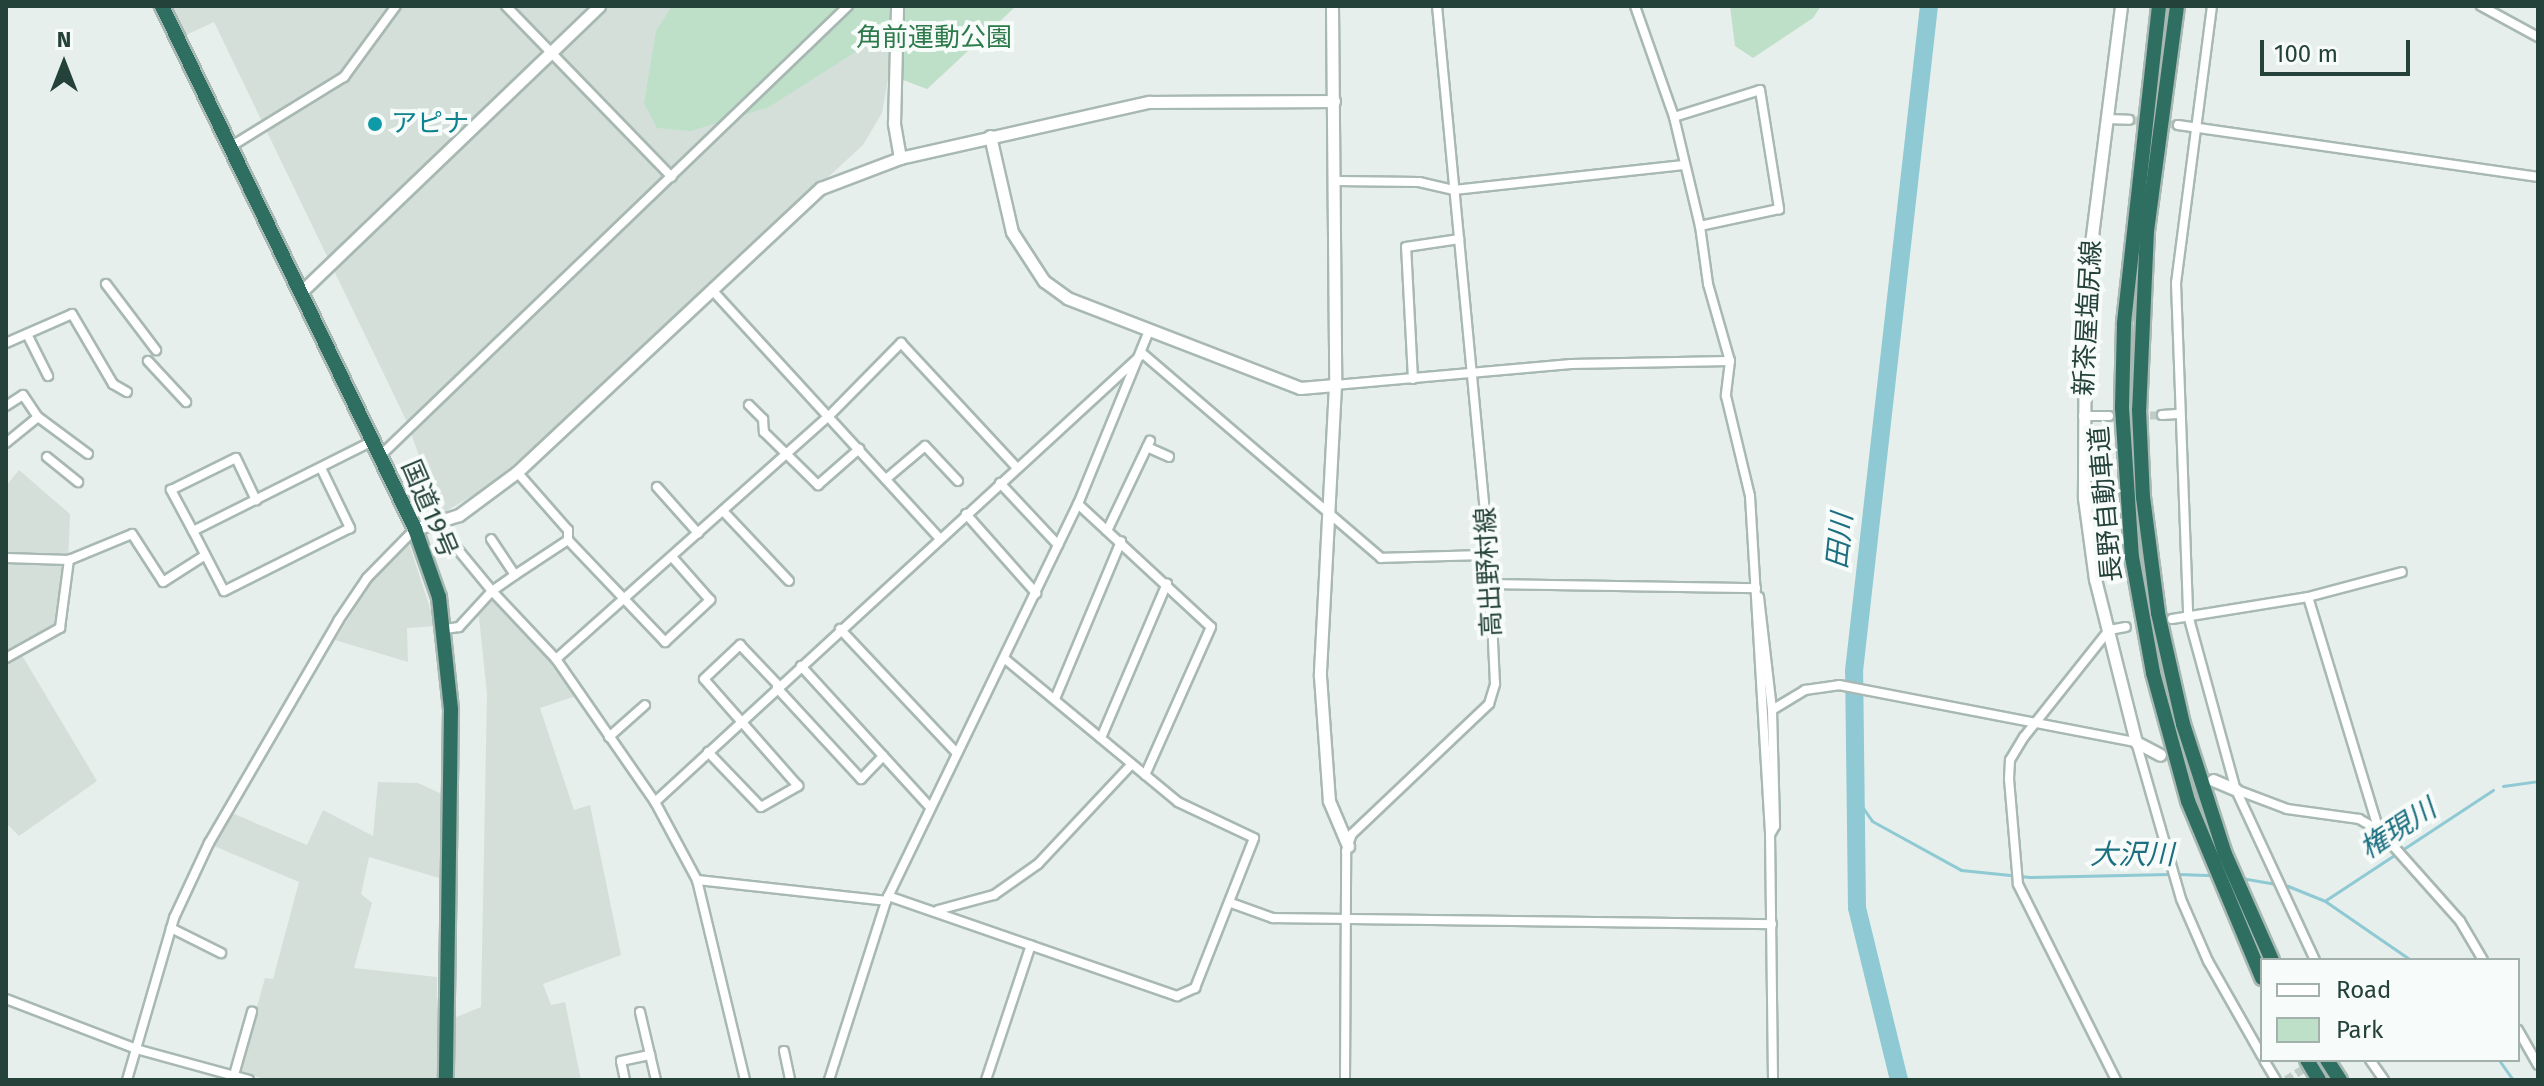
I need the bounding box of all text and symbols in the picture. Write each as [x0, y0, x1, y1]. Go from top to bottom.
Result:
park label: 角前運動公園 [856, 22, 1012, 54]
north arrow [24, 24, 104, 104]
scale bar [2264, 24, 2414, 74]
text: N [57, 26, 71, 53]
text: 100 m [2274, 40, 2338, 68]
place label: アピナ [391, 108, 469, 140]
marker: アピナ [366, 115, 384, 133]
street label: 新茶屋塩尻線 [2068, 239, 2108, 397]
street label: 長野自動車道 [2084, 425, 2128, 583]
street label: 国道19号 [395, 456, 463, 562]
street label: 高出野村線 [1470, 506, 1508, 638]
water label: 田川 [1820, 511, 1860, 571]
water label: 権現川 [2354, 792, 2442, 866]
water label: 大沢川 [2090, 838, 2174, 872]
legend [2260, 958, 2520, 1062]
text: Road [2336, 976, 2391, 1004]
text: Park [2336, 1016, 2383, 1044]

